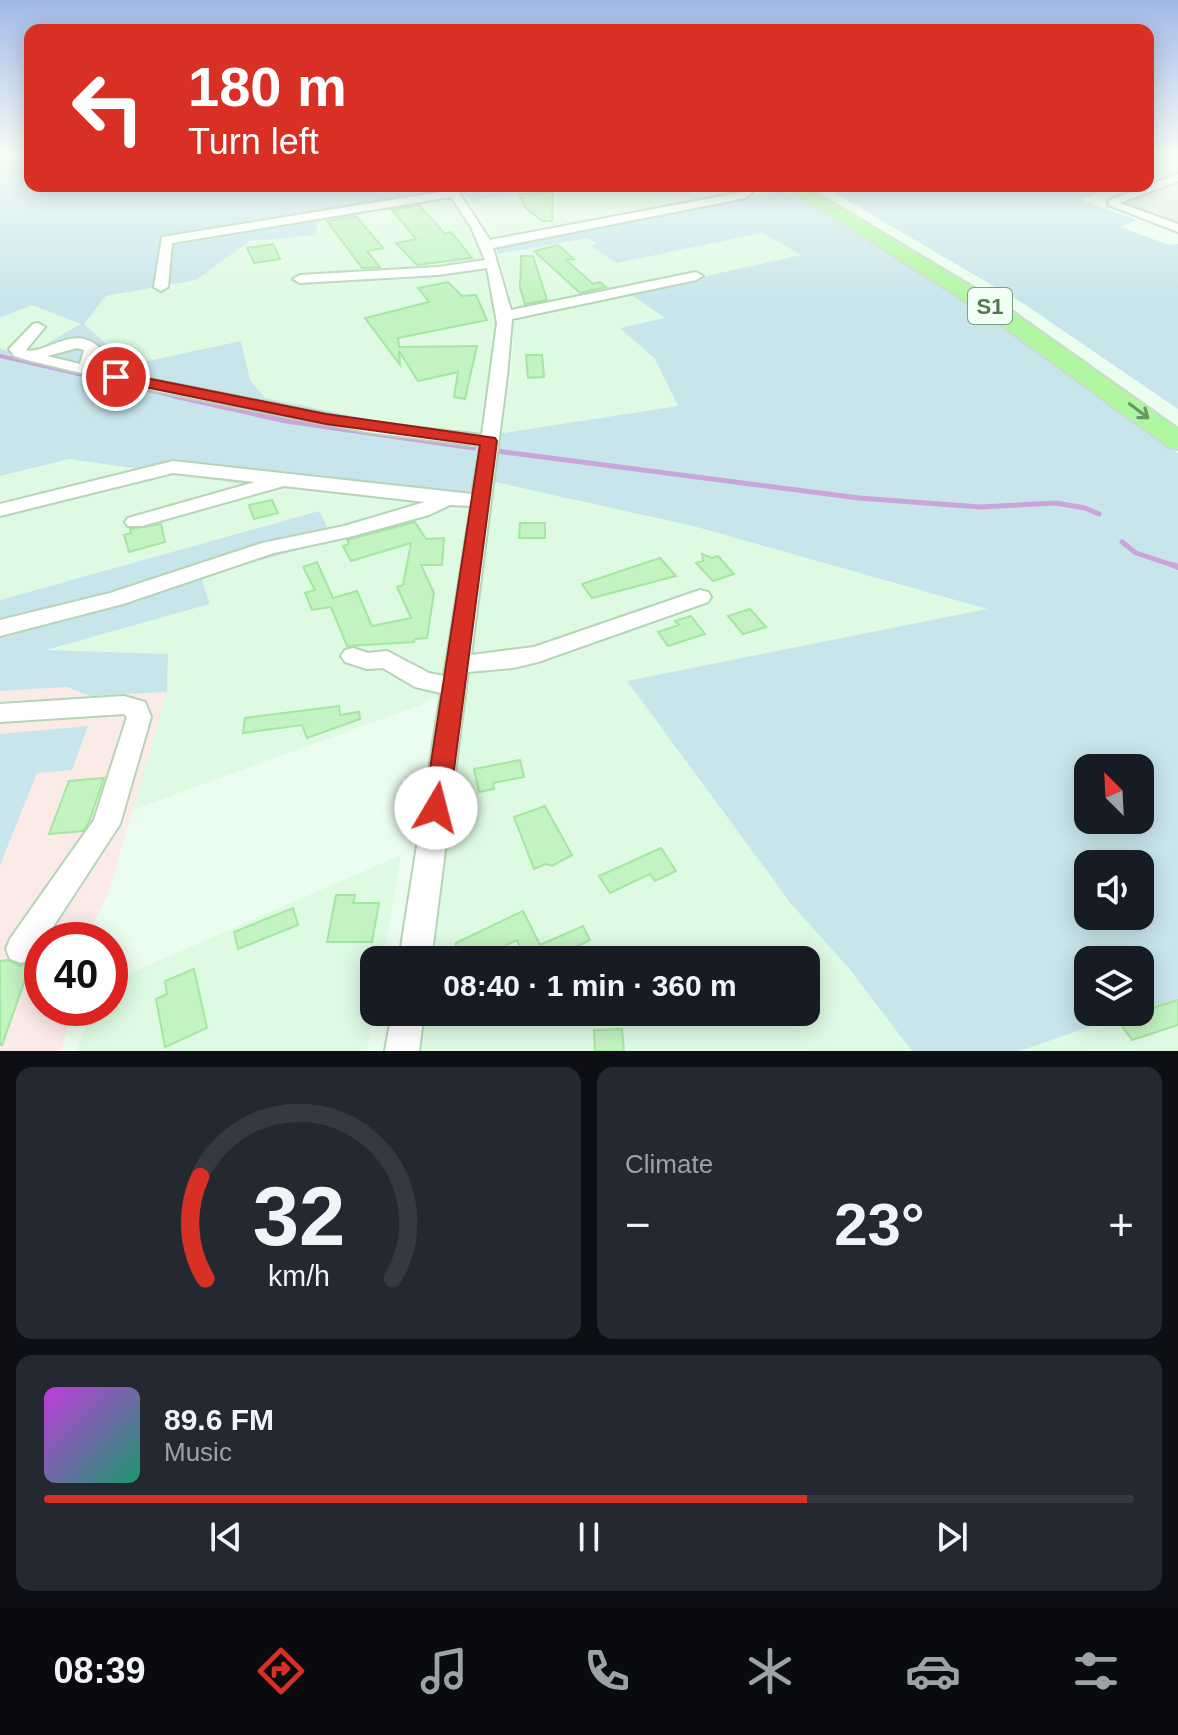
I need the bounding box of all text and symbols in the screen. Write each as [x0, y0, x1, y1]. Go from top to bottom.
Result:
text: 180 m [188, 55, 347, 118]
icon: left [56, 56, 160, 160]
text: Turn left [188, 121, 319, 162]
road number: S1 [968, 288, 1012, 324]
pin [82, 343, 150, 411]
icon: arrive [94, 355, 138, 399]
one-way arrow [1128, 402, 1149, 419]
north arrow [1074, 754, 1154, 834]
map controls [1074, 754, 1154, 1026]
position arrow [394, 766, 478, 850]
button: sound [1074, 850, 1154, 930]
speed limit sign: 40 [24, 922, 128, 1026]
button: layers [1074, 946, 1154, 1026]
text: 08:40 · 1 min · 360 m [443, 969, 737, 1002]
text: Climate [625, 1149, 713, 1179]
text: 32 [252, 1170, 345, 1263]
text: 23° [834, 1191, 925, 1258]
text: − [625, 1200, 651, 1249]
text: + [1108, 1200, 1134, 1249]
text: km/h [268, 1260, 329, 1292]
text: 89.6 FM [164, 1403, 274, 1436]
text: Music [164, 1437, 232, 1467]
icon: previous [204, 1515, 248, 1559]
icon: pause [567, 1515, 611, 1559]
icon: next [930, 1515, 974, 1559]
icon: directions [253, 1643, 309, 1699]
icon: music [416, 1643, 472, 1699]
icon: phone [579, 1643, 635, 1699]
icon: climate [742, 1643, 798, 1699]
icon: car [905, 1643, 961, 1699]
icon: filters [1068, 1643, 1124, 1699]
text: 08:39 [54, 1650, 146, 1691]

